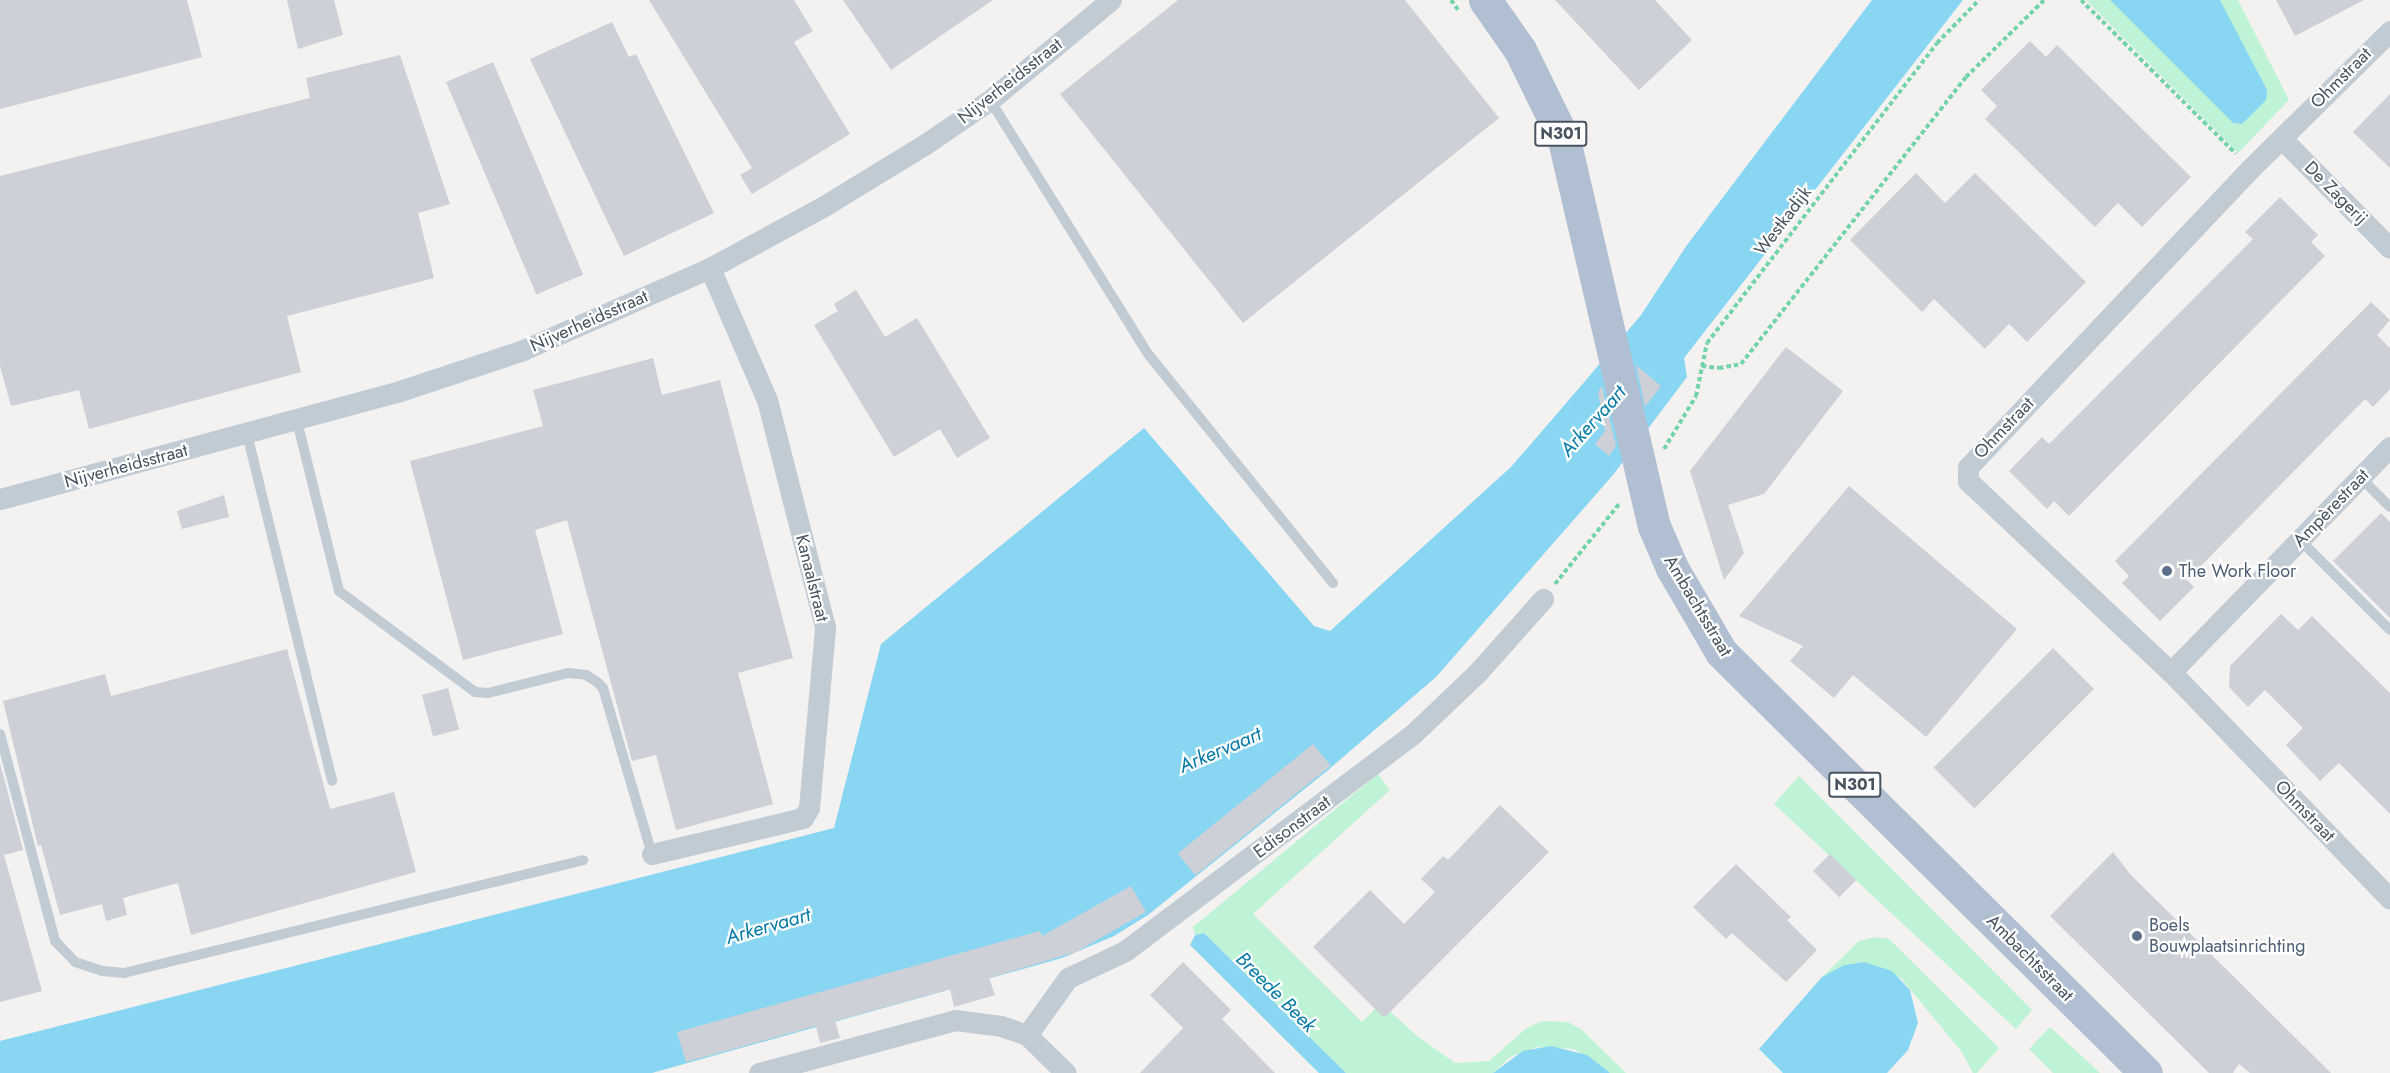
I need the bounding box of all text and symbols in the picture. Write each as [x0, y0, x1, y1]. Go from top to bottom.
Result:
street label: Nijverheidsstraat [954, 34, 1066, 128]
street label: Ohmstraat [2306, 43, 2376, 113]
road number: N301 [1534, 121, 1588, 147]
street label: De Zagerij [2300, 157, 2372, 229]
street label: Westkadijk [1750, 182, 1816, 260]
street label: Nijverheidsstraat [527, 285, 651, 357]
water label: Arkervaart [1555, 381, 1631, 461]
street label: Ohmstraat [1969, 393, 2039, 463]
street label: Nijverheidsstraat [62, 439, 190, 493]
street label: Ampèrestraat [2288, 465, 2374, 551]
street label: Kanaalstraat [791, 532, 833, 624]
street label: Ambachtsstraat [1659, 552, 1737, 660]
place label: The Work Floor [2179, 560, 2296, 582]
marker: The Work Floor [2160, 564, 2174, 578]
water label: Arkervaart [1175, 722, 1265, 778]
road number: N301 [1828, 772, 1882, 798]
street label: Ohmstraat [2270, 776, 2340, 846]
street label: Edisonstraat [1249, 791, 1335, 863]
water label: Arkervaart [723, 902, 813, 950]
street label: Ambachtsstraat [1982, 910, 2078, 1006]
place label: Boels Bouwplaatsinrichting [2149, 915, 2306, 958]
marker: Boels Bouwplaatsinrichting [2130, 929, 2144, 943]
water label: Breede Beek [1231, 947, 1321, 1037]

